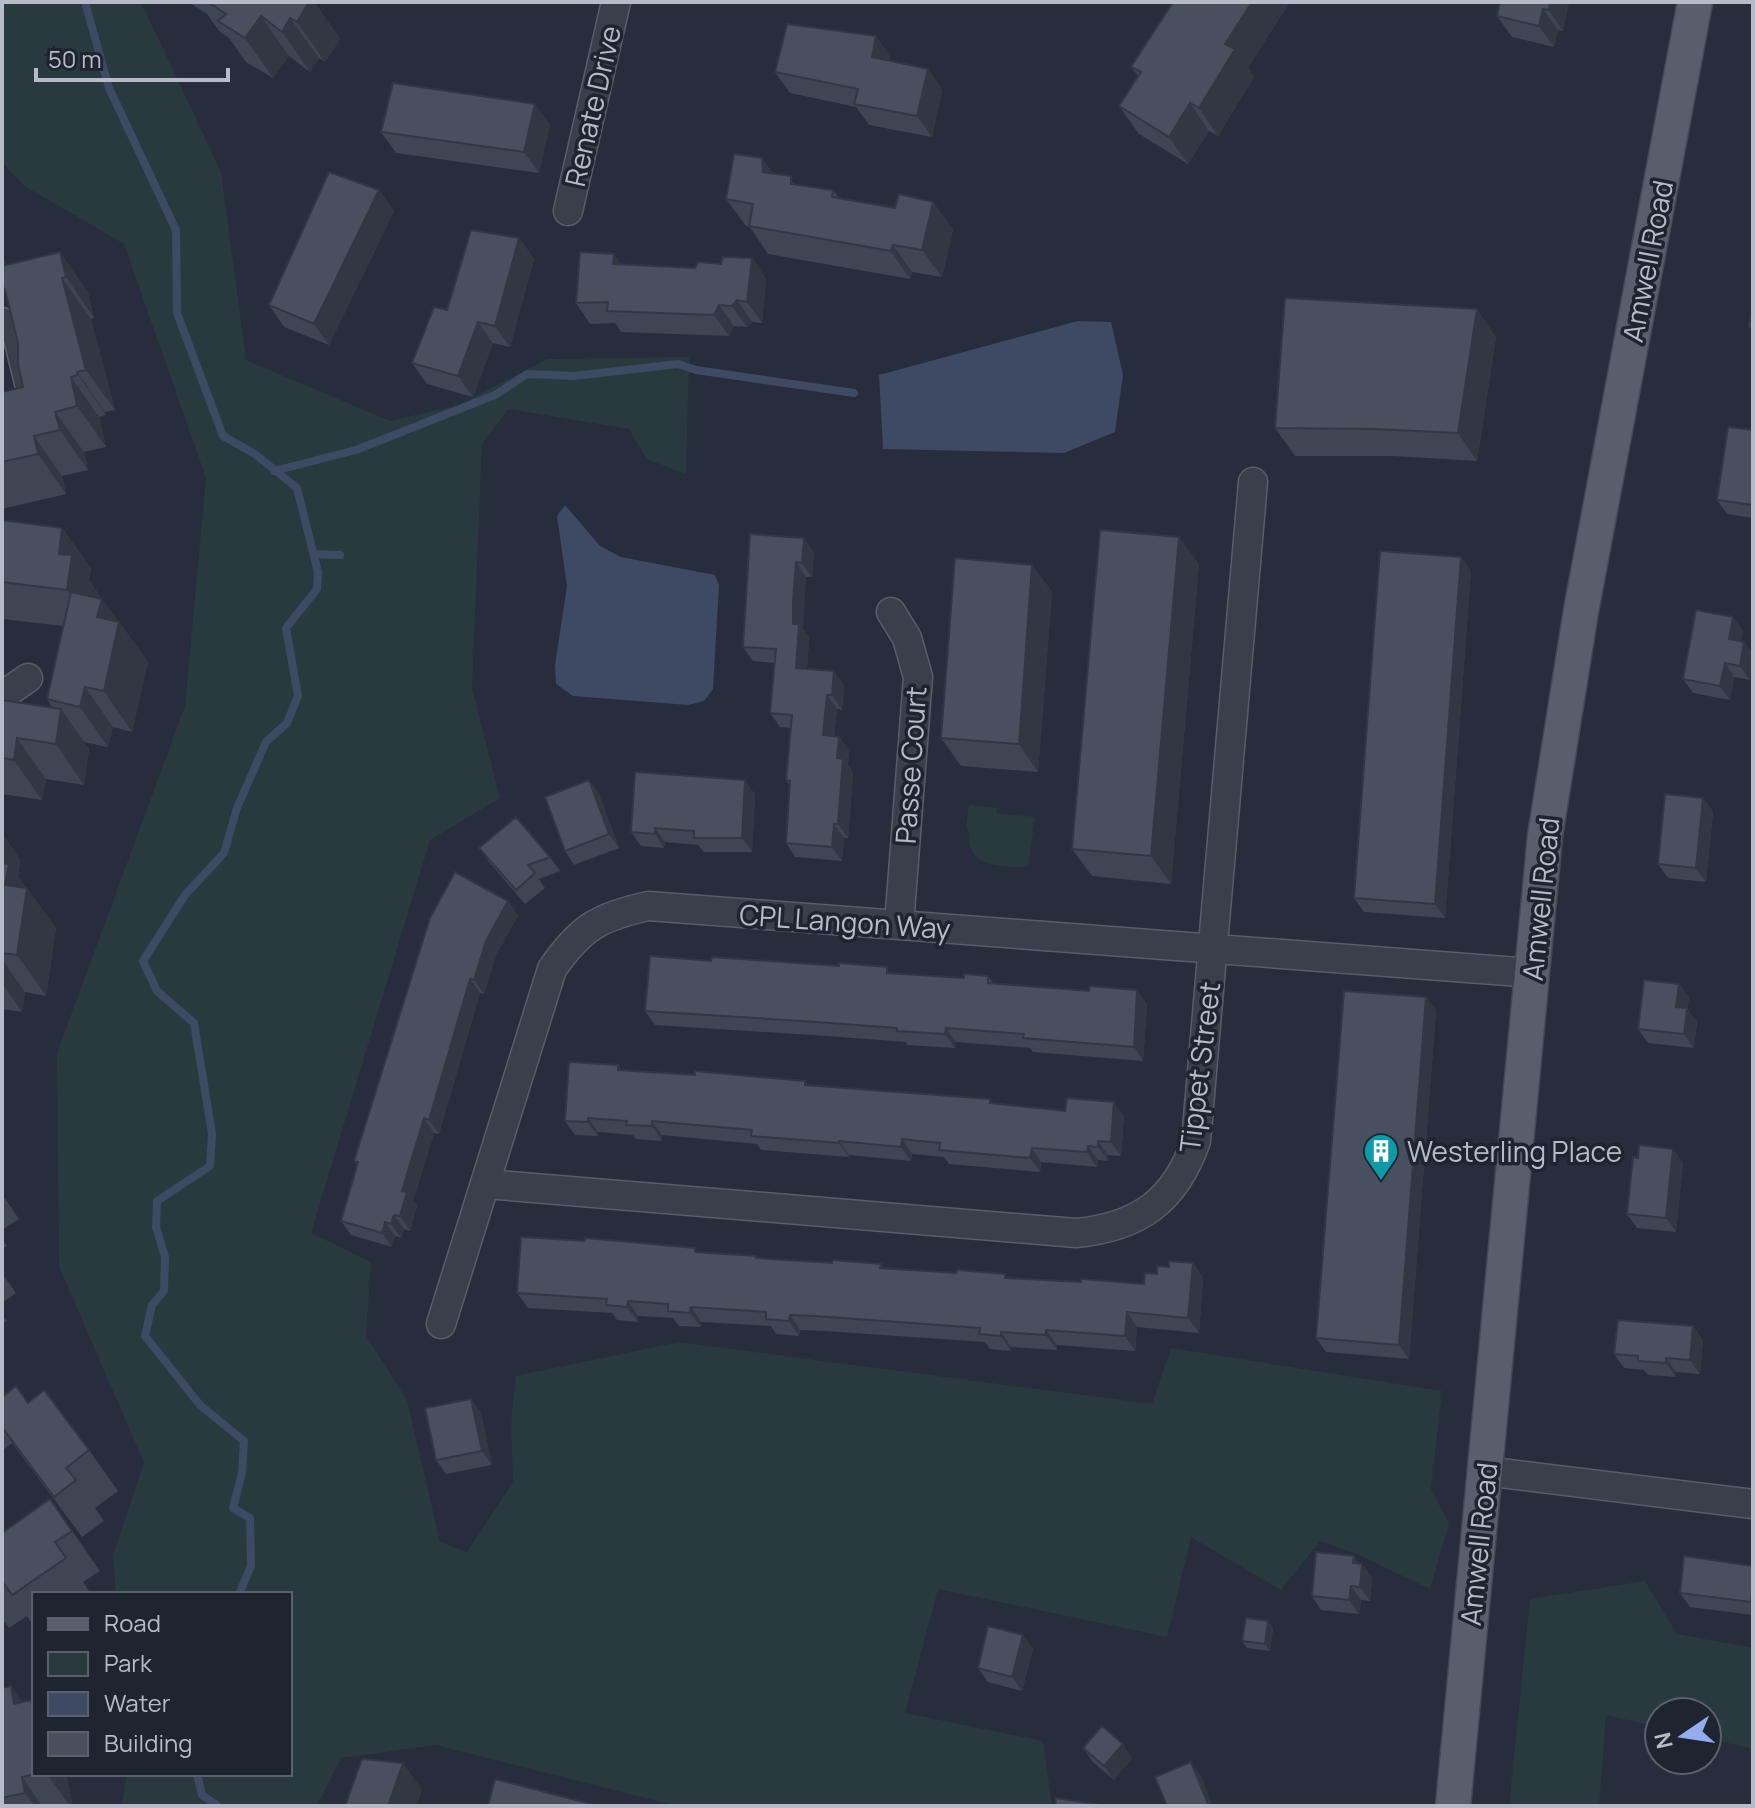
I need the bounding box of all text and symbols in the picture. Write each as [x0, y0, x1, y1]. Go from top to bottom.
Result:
street label: Renate Drive [555, 22, 629, 190]
scale bar [36, 32, 228, 82]
text: 50 m [48, 42, 102, 75]
street label: Amwell Road [1613, 177, 1681, 345]
street label: Passe Court [886, 685, 934, 845]
street label: Amwell Road [1513, 816, 1567, 982]
street label: CPL Langon Way [738, 895, 952, 947]
street label: Tippet Street [1170, 979, 1228, 1155]
building icon: Westerling Place [1362, 1132, 1400, 1182]
place label: Westerling Place [1407, 1132, 1622, 1170]
street label: Amwell Road [1451, 1461, 1505, 1627]
legend [32, 1592, 292, 1776]
text: Road [104, 1606, 161, 1639]
text: Park [104, 1646, 153, 1679]
text: Water [104, 1686, 171, 1719]
north arrow [1643, 1696, 1723, 1776]
text: Building [104, 1726, 192, 1759]
text: N [1647, 1729, 1680, 1752]

